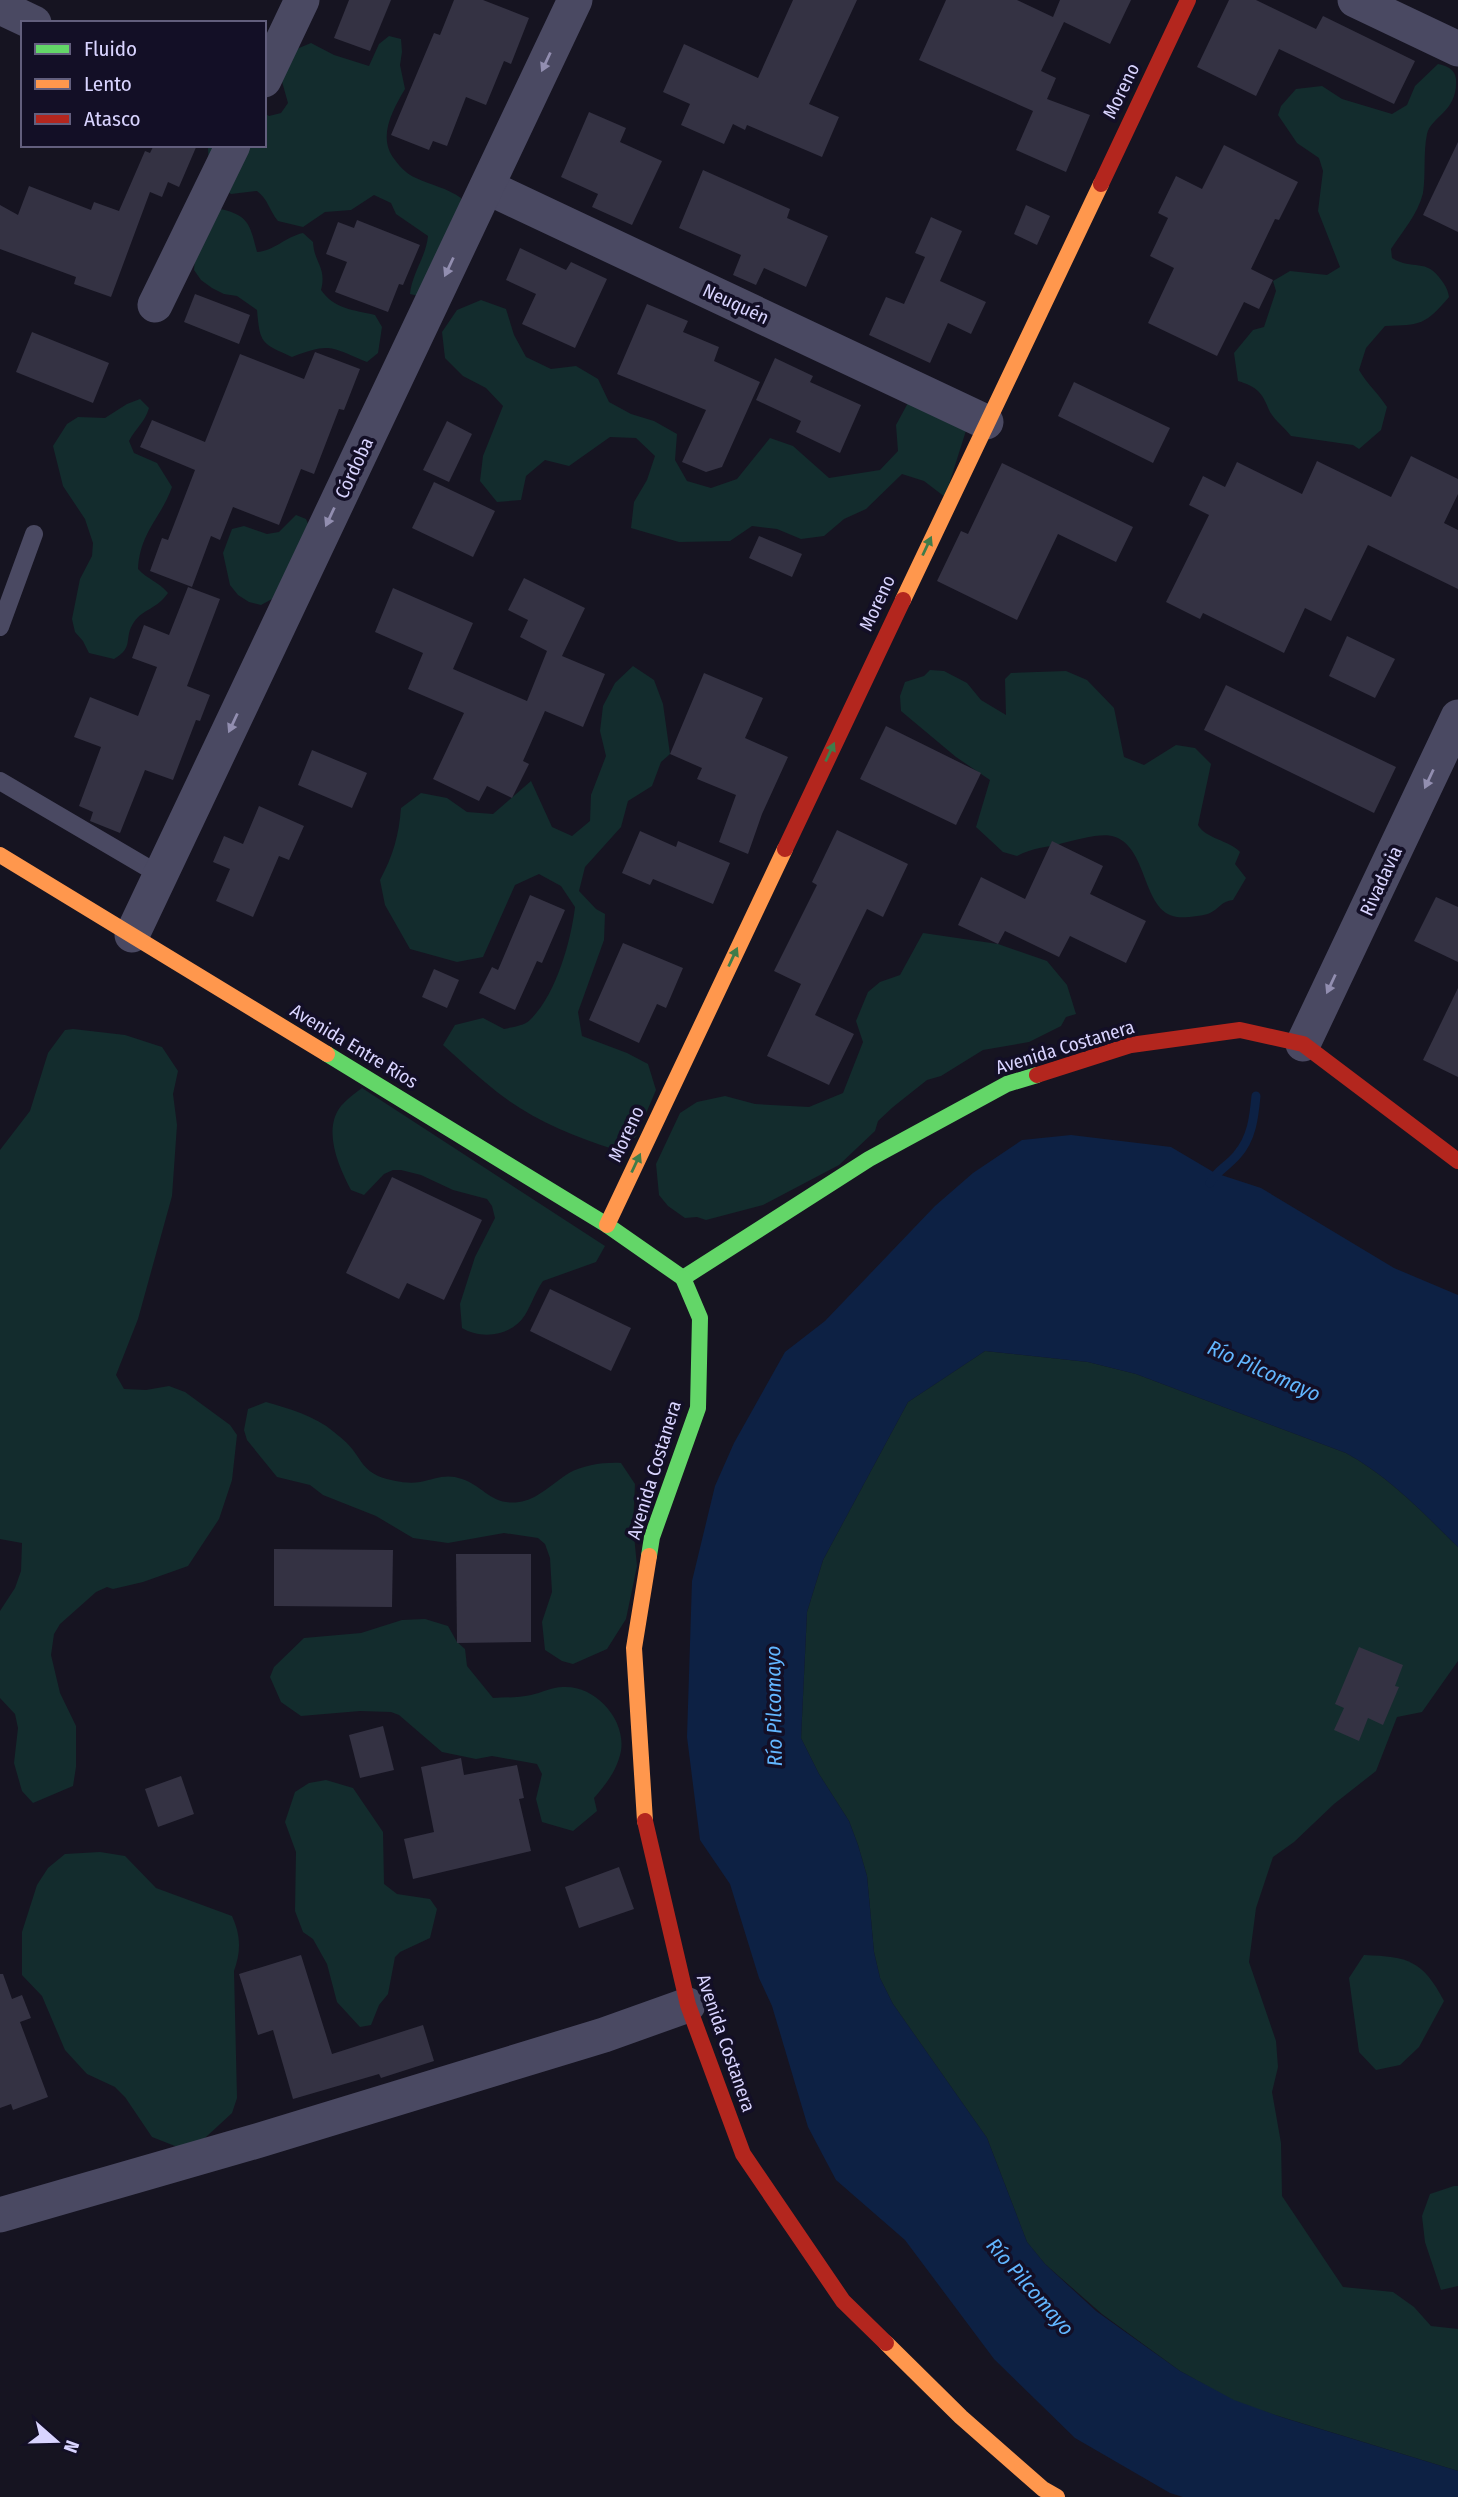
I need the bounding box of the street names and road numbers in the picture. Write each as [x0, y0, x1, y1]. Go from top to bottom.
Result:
street label: Moreno [1098, 59, 1144, 123]
street label: Neuquén [699, 279, 773, 329]
street label: Córdoba [330, 434, 378, 502]
street label: Moreno [854, 571, 900, 635]
street label: Rivadavia [1355, 842, 1407, 920]
street label: Avenida Entre Ríos [286, 999, 422, 1093]
street label: Avenida Costanera [993, 1015, 1137, 1079]
street label: Moreno [603, 1102, 649, 1166]
street label: Avenida Costanera [622, 1398, 686, 1542]
street label: Avenida Costanera [692, 1971, 760, 2115]

